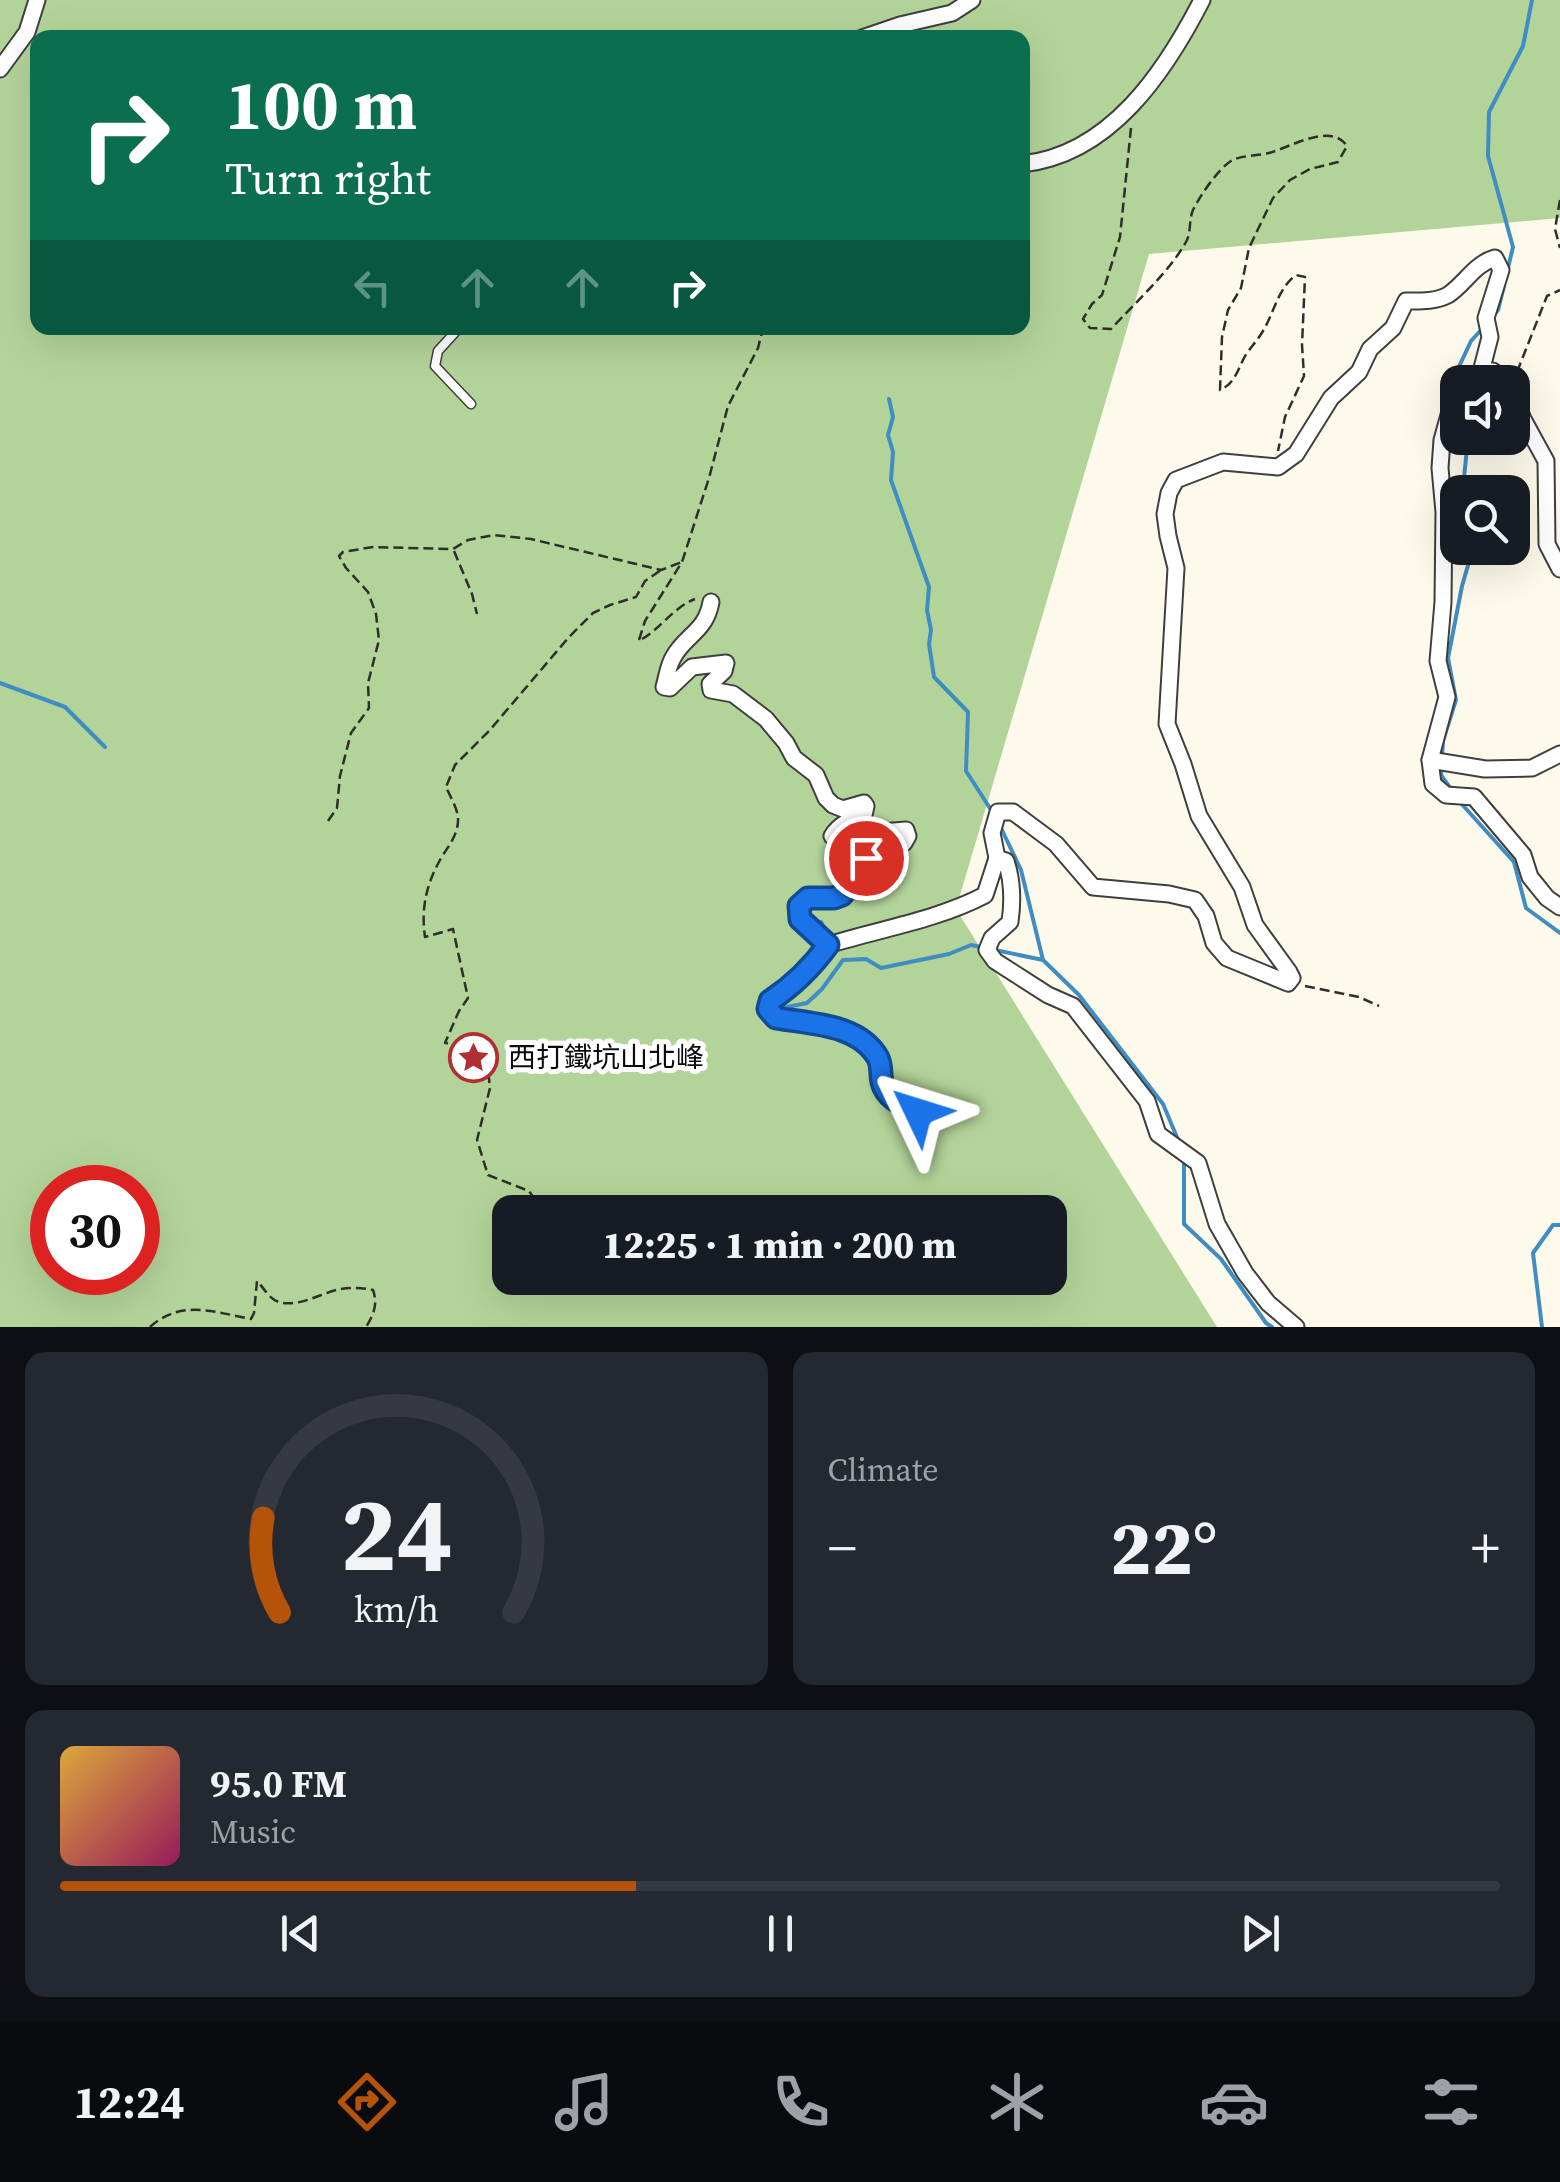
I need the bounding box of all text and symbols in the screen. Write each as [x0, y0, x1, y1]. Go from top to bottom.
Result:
text: 100 m [225, 56, 417, 152]
icon: right [60, 70, 190, 200]
text: Turn right [225, 147, 431, 209]
icon: left [345, 260, 400, 315]
icon: ahead [450, 260, 505, 315]
icon: ahead [555, 260, 610, 315]
icon: right [660, 260, 715, 315]
map controls [1440, 365, 1530, 565]
button: sound [1440, 365, 1530, 455]
button: search [1440, 475, 1530, 565]
pin [824, 816, 909, 901]
icon: arrive [839, 831, 894, 886]
place icon: 西打鐵坑山北峰 [447, 1031, 499, 1083]
place label: 西打鐵坑山北峰 [508, 1038, 704, 1076]
position arrow [866, 1060, 970, 1164]
speed limit sign: 30 [30, 1165, 160, 1295]
text: 12:25 · 1 min · 200 m [602, 1219, 957, 1271]
text: Climate [828, 1448, 939, 1492]
text: 24 [340, 1462, 453, 1605]
text: 22° [1110, 1496, 1217, 1599]
text: − [828, 1510, 857, 1585]
text: + [1471, 1510, 1500, 1585]
text: km/h [354, 1585, 439, 1634]
text: 95.0 FM [210, 1758, 347, 1810]
text: Music [210, 1810, 296, 1854]
icon: previous [273, 1906, 328, 1961]
icon: pause [753, 1906, 808, 1961]
icon: next [1233, 1906, 1288, 1961]
icon: directions [332, 2067, 402, 2137]
icon: music [549, 2067, 619, 2137]
icon: phone [766, 2067, 836, 2137]
icon: climate [982, 2067, 1052, 2137]
icon: car [1199, 2067, 1269, 2137]
icon: filters [1416, 2067, 1486, 2137]
text: 12:24 [73, 2071, 185, 2133]

